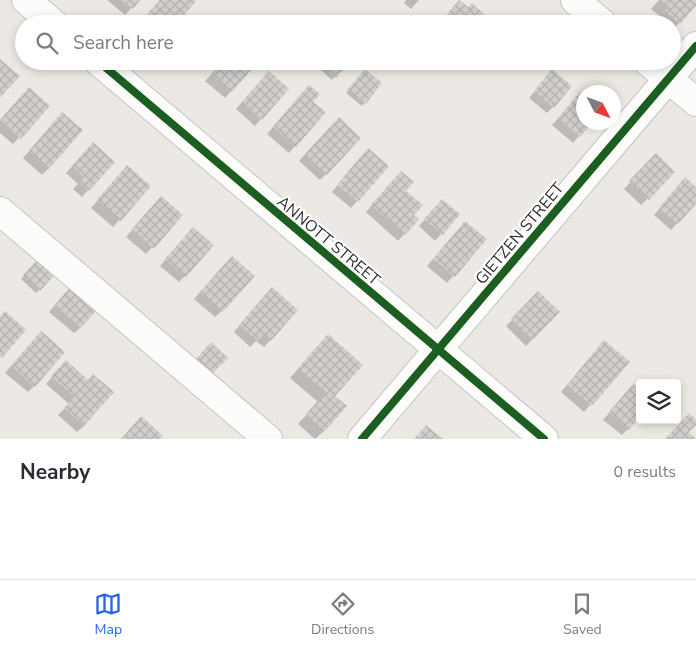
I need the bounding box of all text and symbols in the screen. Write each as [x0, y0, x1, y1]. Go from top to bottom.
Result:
search box [15, 15, 681, 70]
icon: search [33, 29, 61, 57]
text: Search here [73, 30, 174, 56]
north arrow [576, 85, 621, 130]
street label: GIETZEN STREET [470, 178, 569, 289]
street label: ANNOTT STREET [272, 191, 385, 291]
map controls [636, 379, 681, 424]
button: layers [636, 379, 681, 424]
text: Nearby [20, 458, 90, 486]
text: 0 results [614, 461, 676, 483]
tab: Map [94, 590, 122, 639]
tab: Directions [311, 590, 374, 639]
tab: Saved [563, 590, 602, 639]

